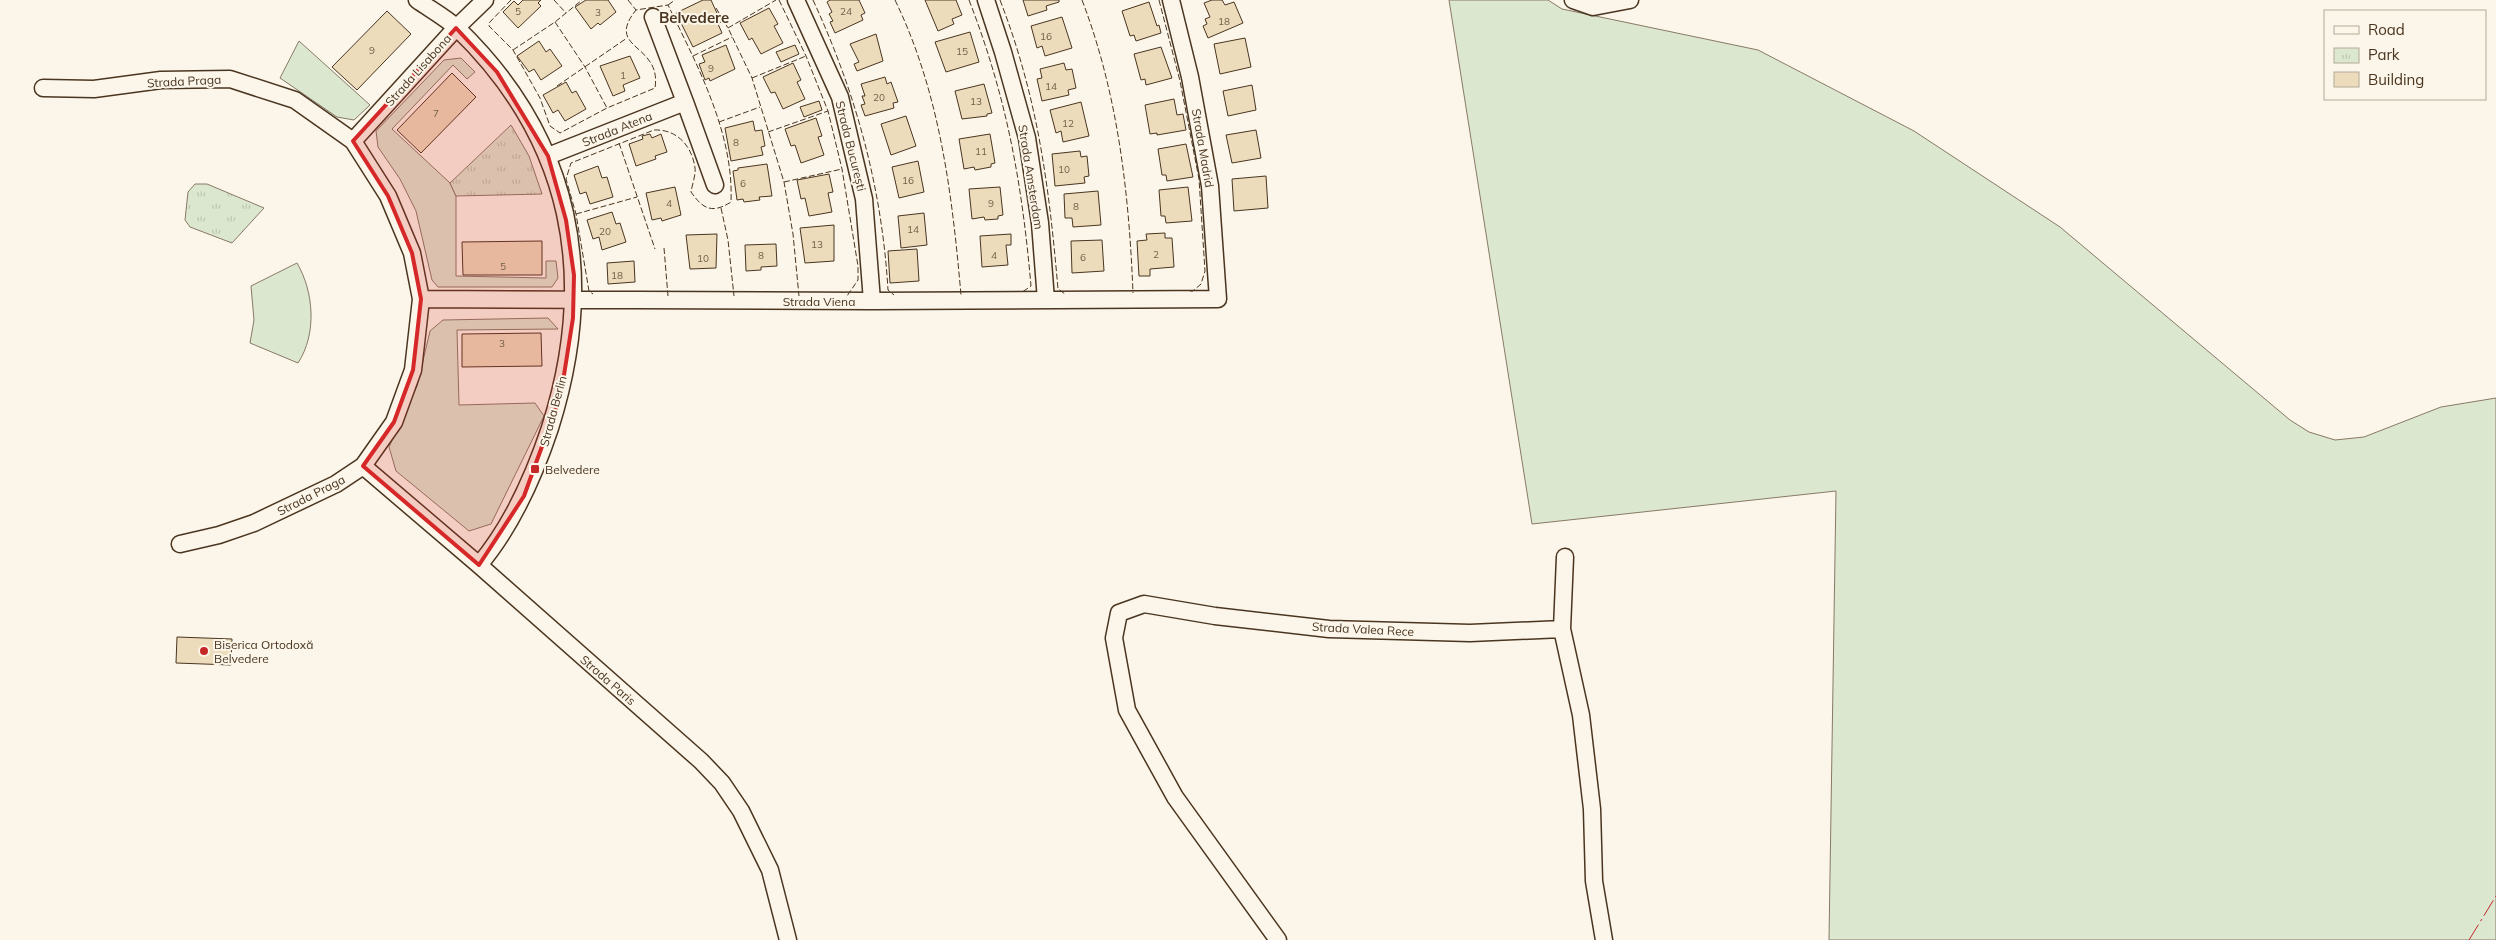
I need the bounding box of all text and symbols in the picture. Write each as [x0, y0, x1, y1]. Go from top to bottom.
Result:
house number: 5 [515, 5, 521, 18]
house number: 24 [840, 5, 852, 18]
house number: 3 [595, 6, 601, 19]
district label: Belvedere [659, 8, 729, 27]
legend [2324, 10, 2486, 100]
house number: 18 [1218, 15, 1230, 28]
text: Road [2368, 20, 2405, 39]
house number: 16 [1040, 30, 1052, 43]
street label: Strada Lisabona [382, 31, 454, 109]
house number: 9 [369, 44, 375, 57]
house number: 15 [956, 45, 968, 58]
text: Park [2368, 45, 2400, 64]
house number: 9 [708, 62, 714, 75]
house number: 1 [620, 69, 626, 82]
text: Building [2368, 70, 2424, 89]
street label: Strada Praga [147, 72, 221, 90]
house number: 14 [1045, 80, 1057, 93]
house number: 20 [873, 91, 885, 104]
house number: 13 [970, 95, 982, 108]
street label: Strada București [832, 99, 869, 193]
house number: 7 [433, 107, 439, 120]
street label: Strada Madrid [1189, 107, 1217, 189]
street label: Strada Atena [580, 108, 654, 150]
house number: 12 [1062, 117, 1074, 130]
street label: Strada Amsterdam [1015, 124, 1047, 230]
house number: 8 [733, 136, 739, 149]
house number: 11 [975, 145, 987, 158]
house number: 10 [1058, 163, 1070, 176]
house number: 16 [902, 174, 914, 187]
house number: 6 [740, 177, 746, 190]
house number: 4 [666, 197, 672, 210]
house number: 9 [988, 197, 994, 210]
house number: 8 [1073, 200, 1079, 213]
house number: 14 [907, 223, 919, 236]
house number: 20 [599, 225, 611, 238]
house number: 13 [811, 238, 823, 251]
house number: 2 [1153, 248, 1159, 261]
house number: 8 [758, 249, 764, 262]
house number: 4 [991, 249, 997, 262]
house number: 6 [1080, 251, 1086, 264]
house number: 10 [697, 252, 709, 265]
house number: 5 [500, 260, 506, 273]
house number: 18 [611, 269, 623, 282]
street label: Strada Viena [783, 294, 855, 309]
house number: 3 [499, 337, 505, 350]
street label: Strada Berlin [536, 374, 570, 448]
place label: Belvedere [545, 462, 600, 477]
marker: Belvedere [529, 463, 541, 475]
street label: Strada Praga [274, 471, 348, 519]
street label: Strada Valea Rece [1312, 619, 1414, 639]
place label: Biserica Ortodoxă Belvedere [214, 637, 313, 666]
marker: Biserica Ortodoxă Belvedere [198, 645, 210, 657]
street label: Strada Paris [577, 652, 639, 708]

